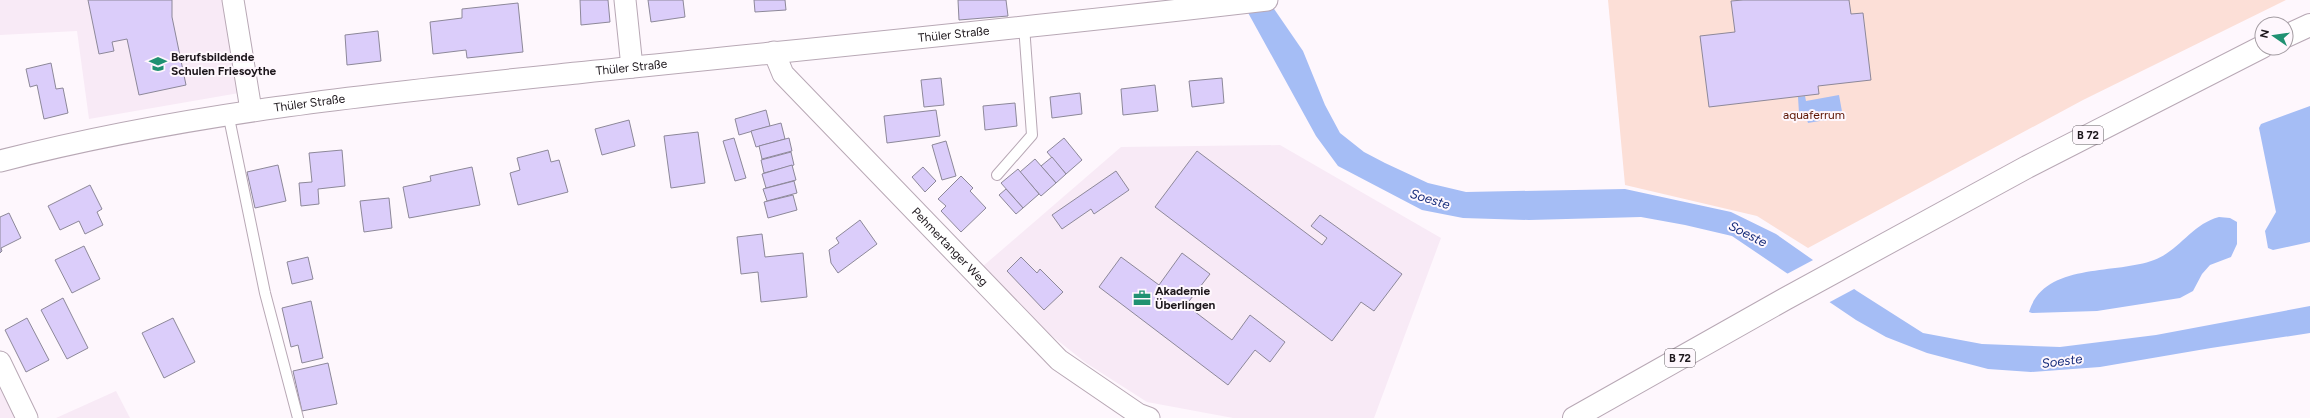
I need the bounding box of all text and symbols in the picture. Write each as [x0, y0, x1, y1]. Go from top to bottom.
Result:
north arrow [2254, 16, 2294, 56]
street label: Thüler Straße [917, 24, 991, 45]
text: N [2257, 28, 2272, 39]
place label: Berufsbildende Schulen Friesoythe [171, 50, 277, 78]
school or university icon: Berufsbildende Schulen Friesoythe [148, 54, 168, 74]
street label: Thüler Straße [595, 57, 668, 78]
street label: Thüler Straße [273, 91, 346, 115]
park label: aquaferrum [1783, 108, 1845, 122]
road number: B 72 [2073, 126, 2103, 144]
water label: Soeste [1408, 186, 1452, 212]
street label: Pehmertanger Weg [909, 205, 991, 289]
water label: Soeste [1726, 218, 1770, 250]
place label: Akademie Überlingen [1155, 284, 1216, 312]
office icon: Akademie Überlingen [1132, 288, 1152, 308]
road number: B 72 [1665, 349, 1695, 367]
water label: Soeste [2041, 351, 2083, 371]

